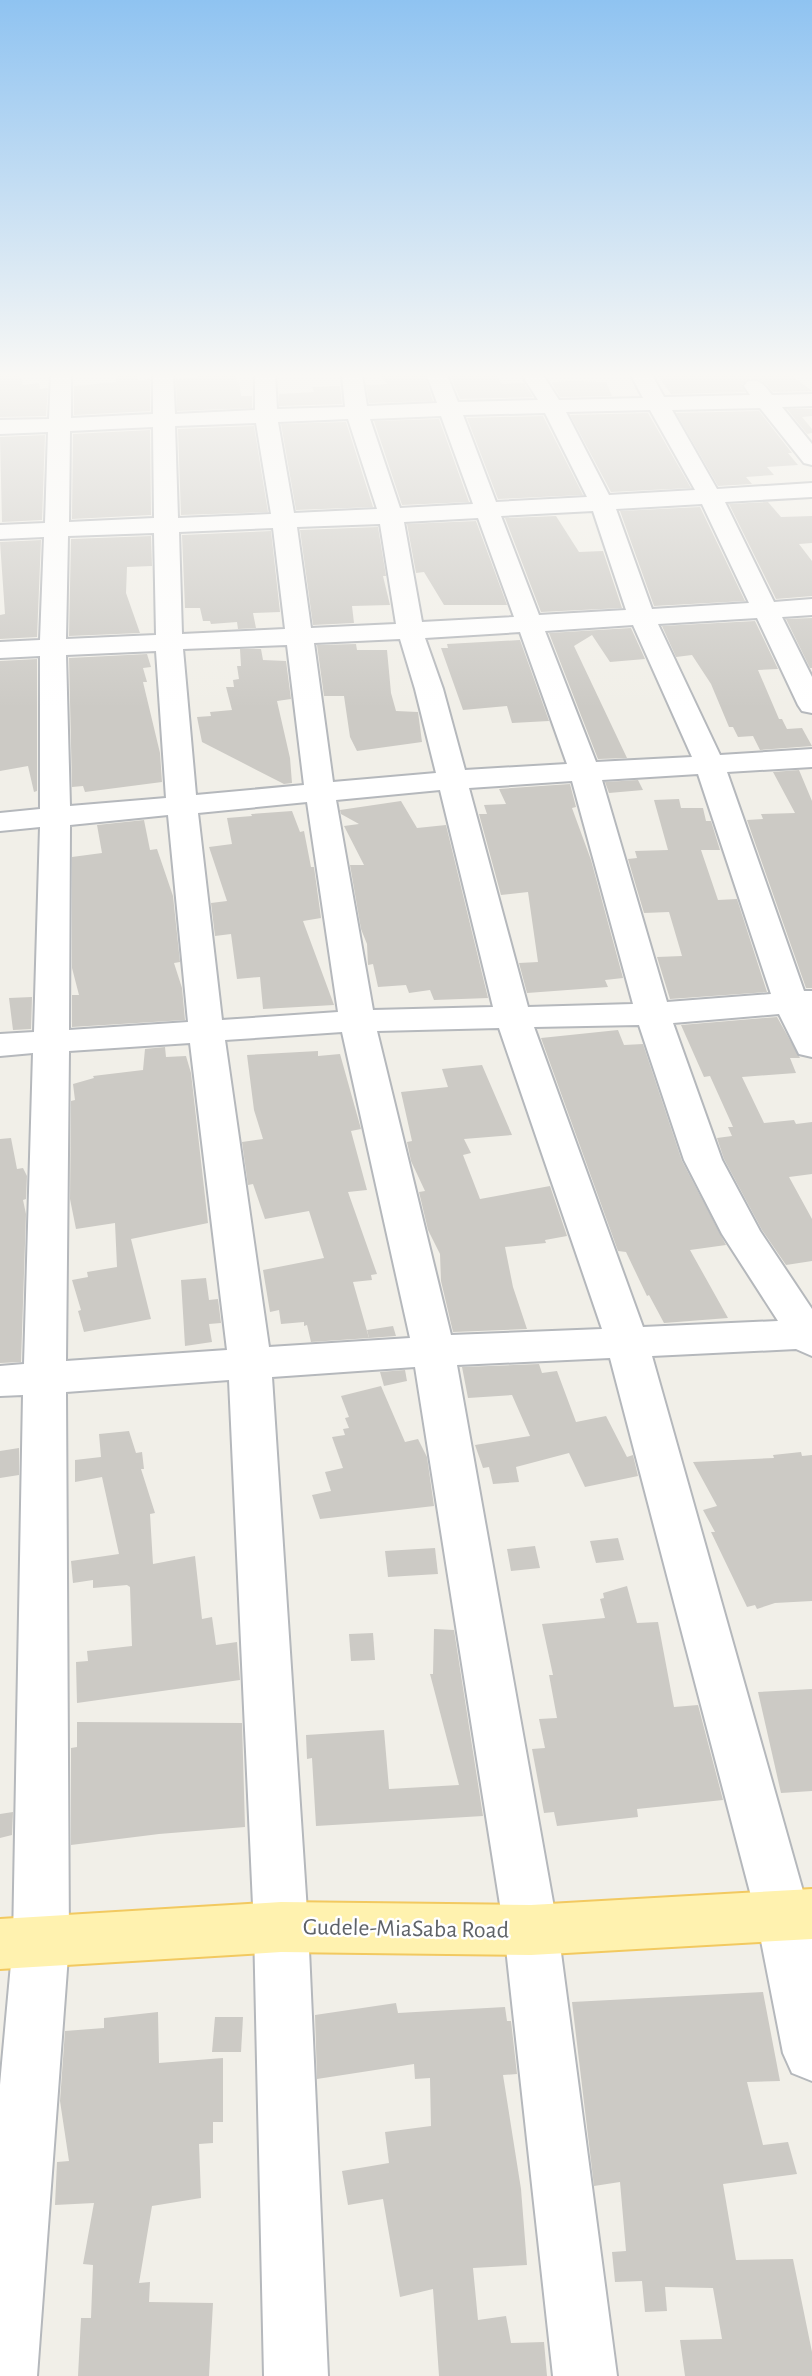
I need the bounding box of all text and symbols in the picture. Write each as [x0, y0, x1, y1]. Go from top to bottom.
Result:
street label: Gudele-MiaSaba Road [303, 1915, 509, 1943]

